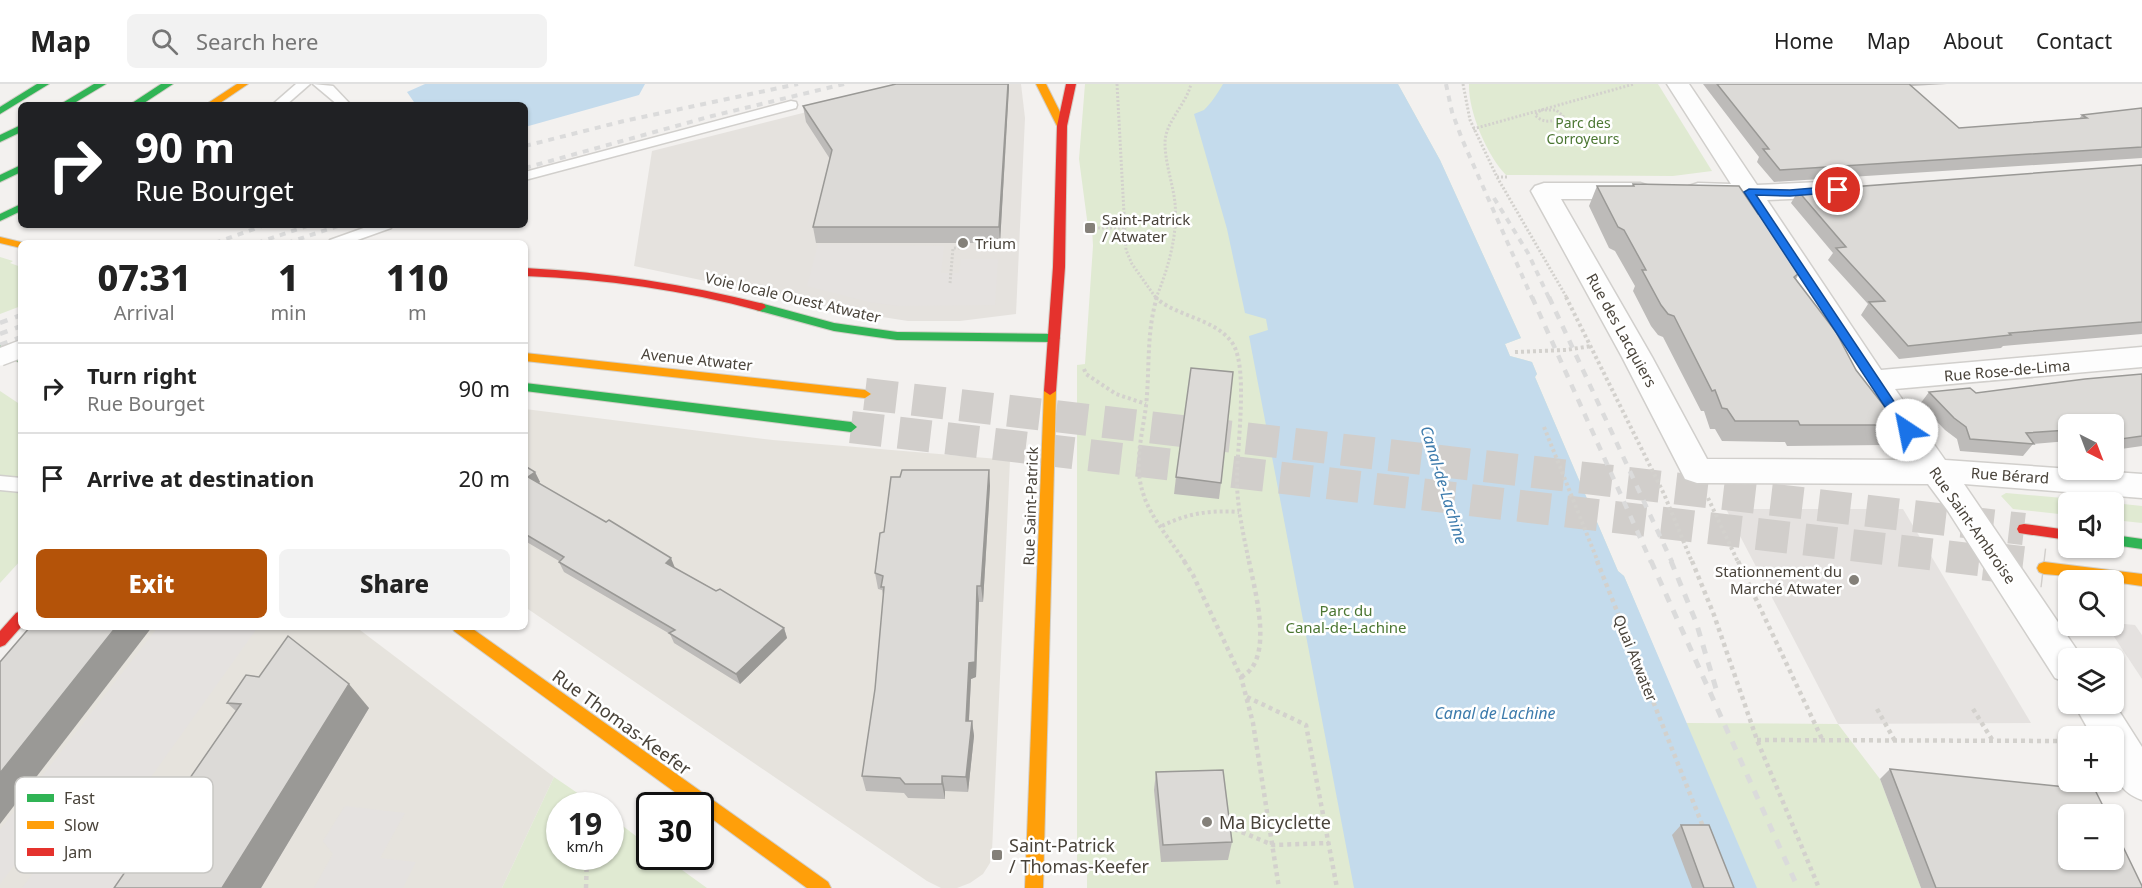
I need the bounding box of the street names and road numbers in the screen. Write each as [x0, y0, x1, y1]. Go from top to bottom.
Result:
street label: Voie locale Ouest Atwater [703, 267, 883, 327]
street label: Rue des Lacquiers [1582, 269, 1662, 391]
street label: Avenue Atwater [640, 343, 754, 375]
street label: Rue Rose-de-Lima [1943, 355, 2071, 385]
street label: Rue Saint-Patrick [1018, 446, 1042, 566]
street label: Rue Bérard [1970, 462, 2050, 488]
street label: Rue Saint-Ambroise [1925, 463, 2021, 587]
street label: Quai Atwater [1609, 611, 1663, 705]
street label: Rue Thomas-Keefer [548, 664, 697, 781]

